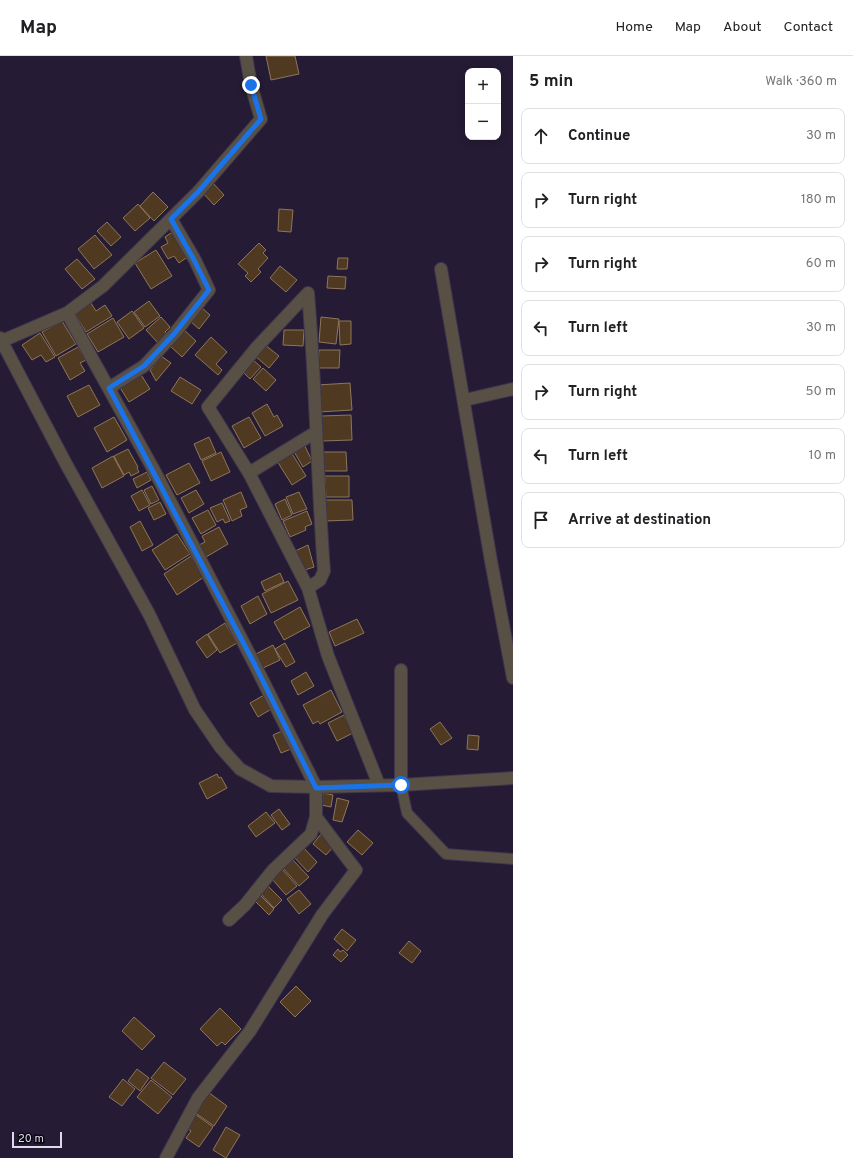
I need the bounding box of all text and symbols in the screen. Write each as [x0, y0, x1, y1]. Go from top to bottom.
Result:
text: Map [20, 16, 57, 40]
text: Home [616, 19, 653, 36]
text: Map [675, 19, 701, 36]
text: About [723, 19, 762, 36]
text: Contact [784, 19, 833, 36]
map controls [465, 68, 501, 140]
button: + [465, 68, 501, 104]
text: 5 min [529, 71, 573, 93]
text: Walk · 360 m [765, 74, 837, 90]
route end [242, 76, 260, 94]
button: − [465, 104, 501, 140]
icon: ahead [530, 125, 552, 147]
text: Continue [568, 127, 630, 146]
text: 30 m [806, 128, 836, 144]
icon: right [530, 189, 552, 211]
text: Turn right [568, 191, 637, 210]
text: 180 m [801, 192, 836, 208]
icon: right [530, 253, 552, 275]
text: Turn right [568, 255, 637, 274]
text: 60 m [806, 256, 836, 272]
icon: left [530, 317, 552, 339]
text: Turn left [568, 319, 628, 338]
text: 30 m [806, 320, 836, 336]
icon: right [530, 381, 552, 403]
text: Turn right [568, 383, 637, 402]
text: 50 m [806, 384, 836, 400]
icon: left [530, 445, 552, 467]
text: Turn left [568, 447, 628, 466]
text: 10 m [809, 448, 836, 464]
icon: arrive [530, 509, 552, 531]
text: Arrive at destination [568, 511, 711, 530]
route start [392, 776, 410, 794]
scale bar [12, 1130, 62, 1149]
text: 20 m [18, 1132, 44, 1146]

